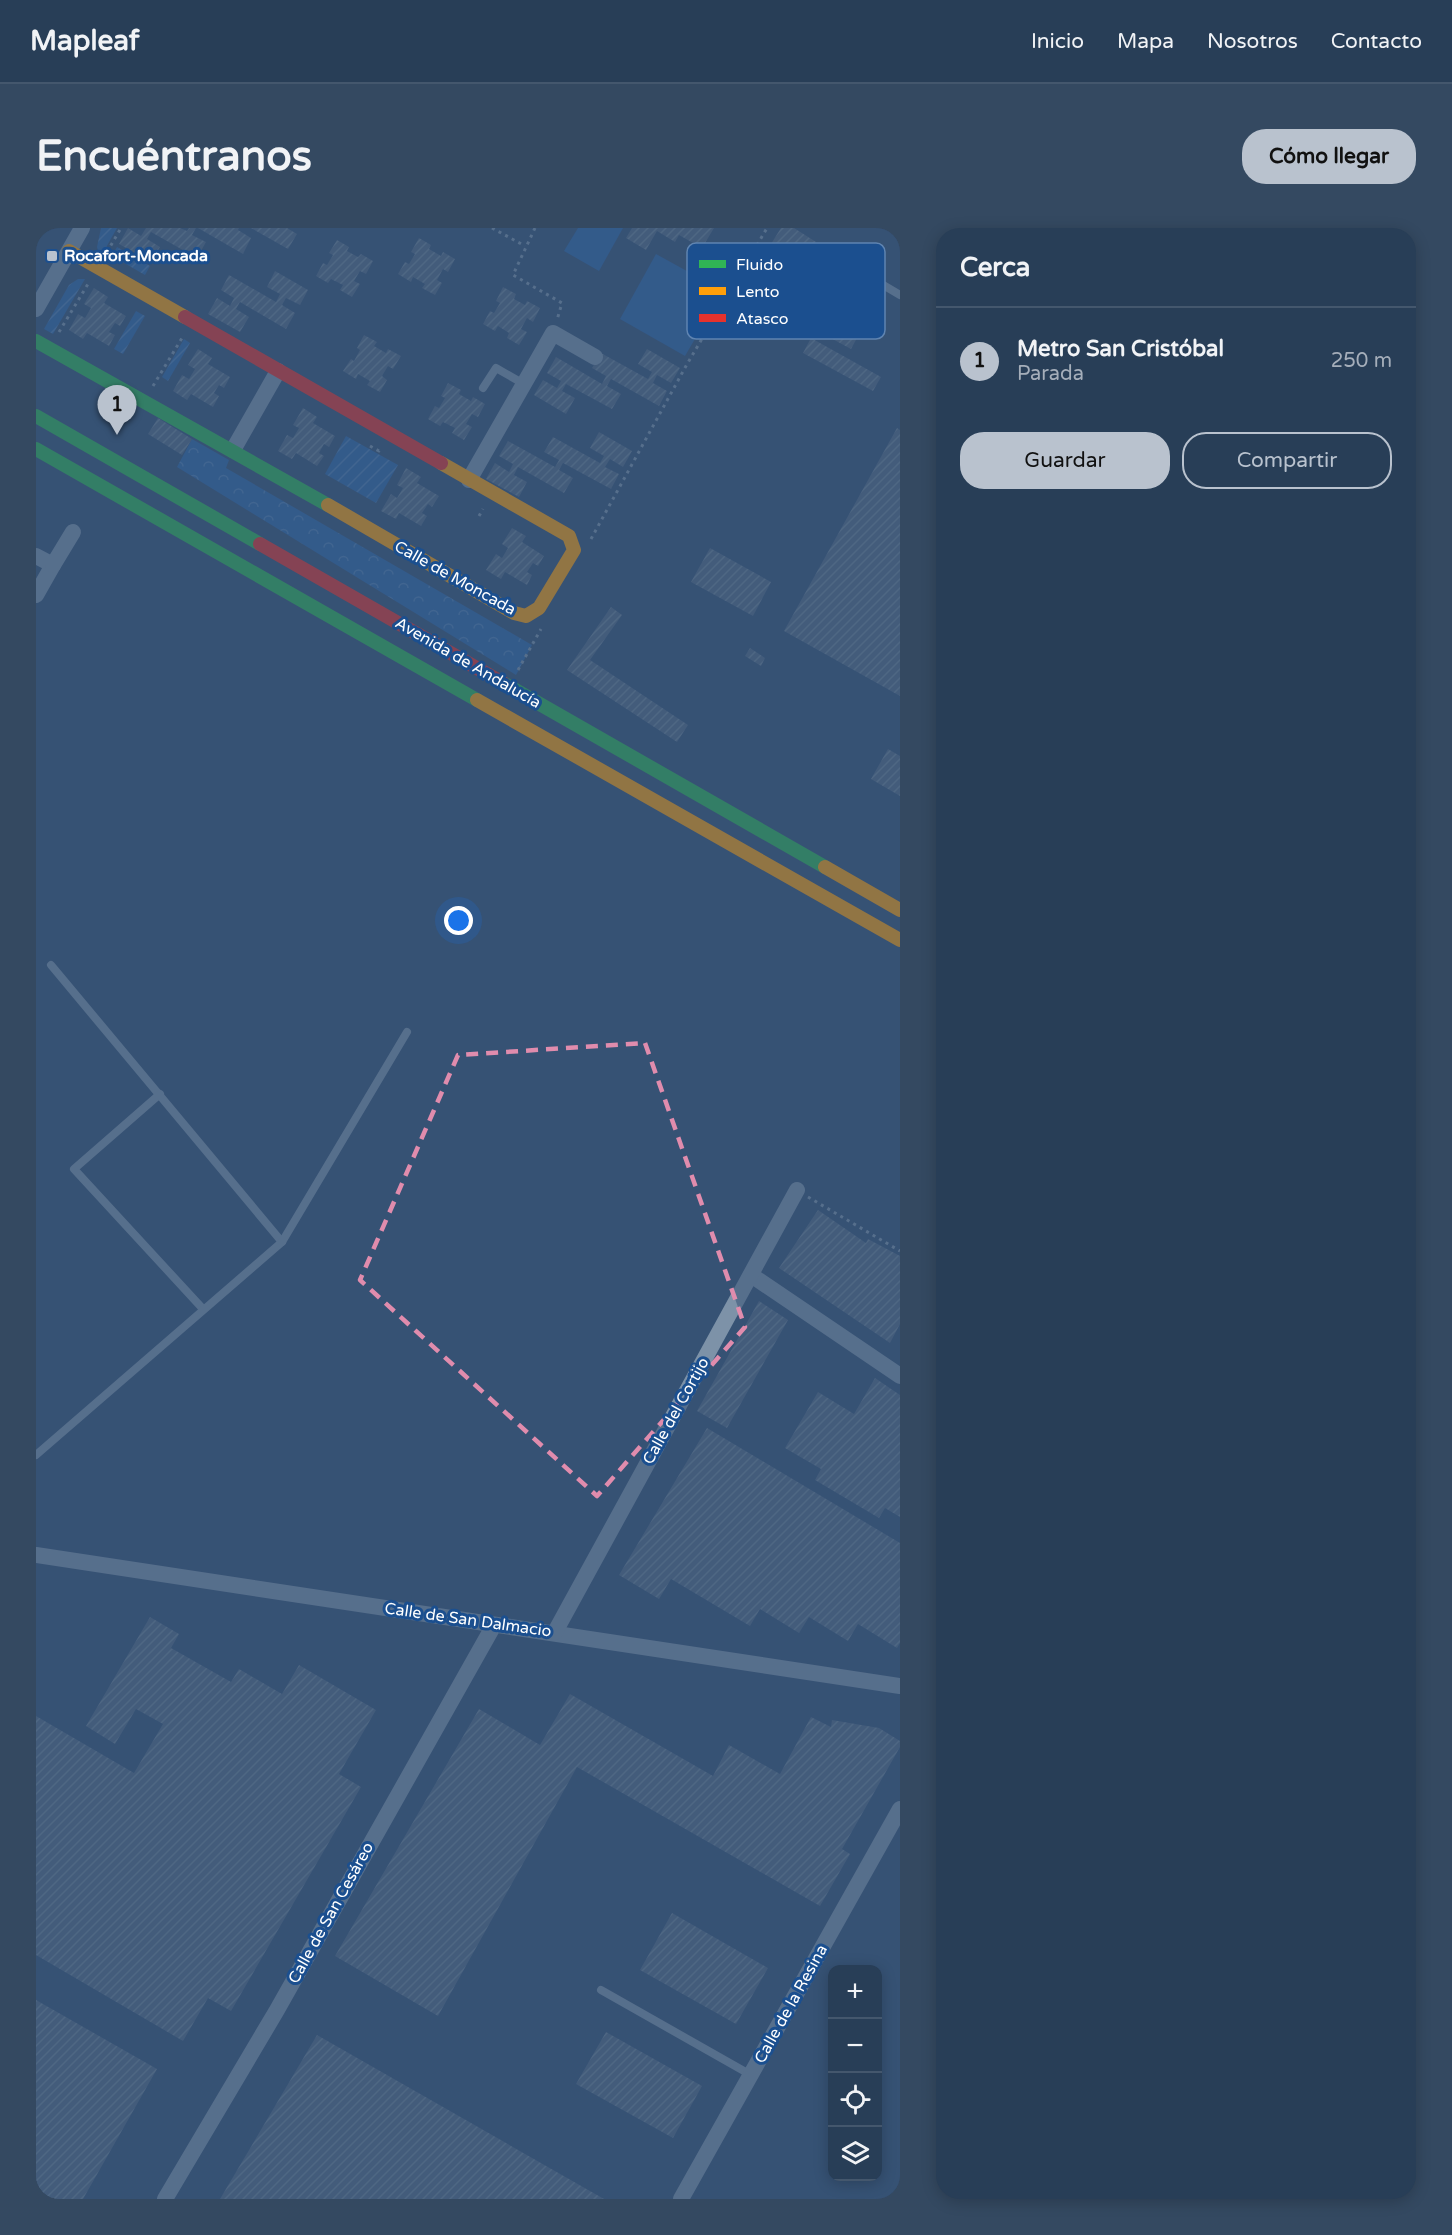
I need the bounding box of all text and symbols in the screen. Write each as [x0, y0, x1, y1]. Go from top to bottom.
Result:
text: Mapleaf [30, 24, 139, 58]
text: Inicio [1031, 29, 1084, 54]
text: Mapa [1117, 29, 1174, 54]
text: Nosotros [1207, 29, 1298, 54]
text: Contacto [1331, 29, 1422, 54]
button: Cómo llegar [1242, 129, 1416, 184]
text: Encuéntranos [36, 131, 312, 182]
legend [687, 243, 885, 339]
place label: Rocafort-Moncada [64, 246, 208, 266]
marker: Rocafort-Moncada [45, 249, 59, 263]
text: Cerca [960, 252, 1030, 283]
text: Fluido [736, 255, 783, 275]
text: Lento [736, 282, 780, 302]
text: Atasco [736, 309, 789, 329]
text: Metro San Cristóbal [1017, 336, 1224, 362]
text: 1 [973, 349, 986, 373]
text: 250 m [1331, 349, 1392, 373]
text: Parada [1017, 362, 1084, 386]
pin: 1 [98, 386, 136, 435]
button: Guardar [960, 432, 1170, 489]
button: Compartir [1182, 432, 1392, 489]
street label: Calle de Moncada [391, 536, 519, 620]
street label: Avenida de Andalucía [392, 613, 544, 713]
your location [444, 906, 473, 935]
street label: Calle del Cortijo [638, 1354, 714, 1468]
street label: Calle de San Dalmacio [383, 1598, 553, 1642]
street label: Calle de San Cesáreo [284, 1839, 378, 1987]
street label: Calle de la Resina [750, 1941, 832, 2067]
map controls [828, 1965, 882, 2181]
button: + [828, 1965, 882, 2019]
button: − [828, 2019, 882, 2073]
button: locate [828, 2073, 882, 2127]
button: layers [828, 2127, 882, 2181]

